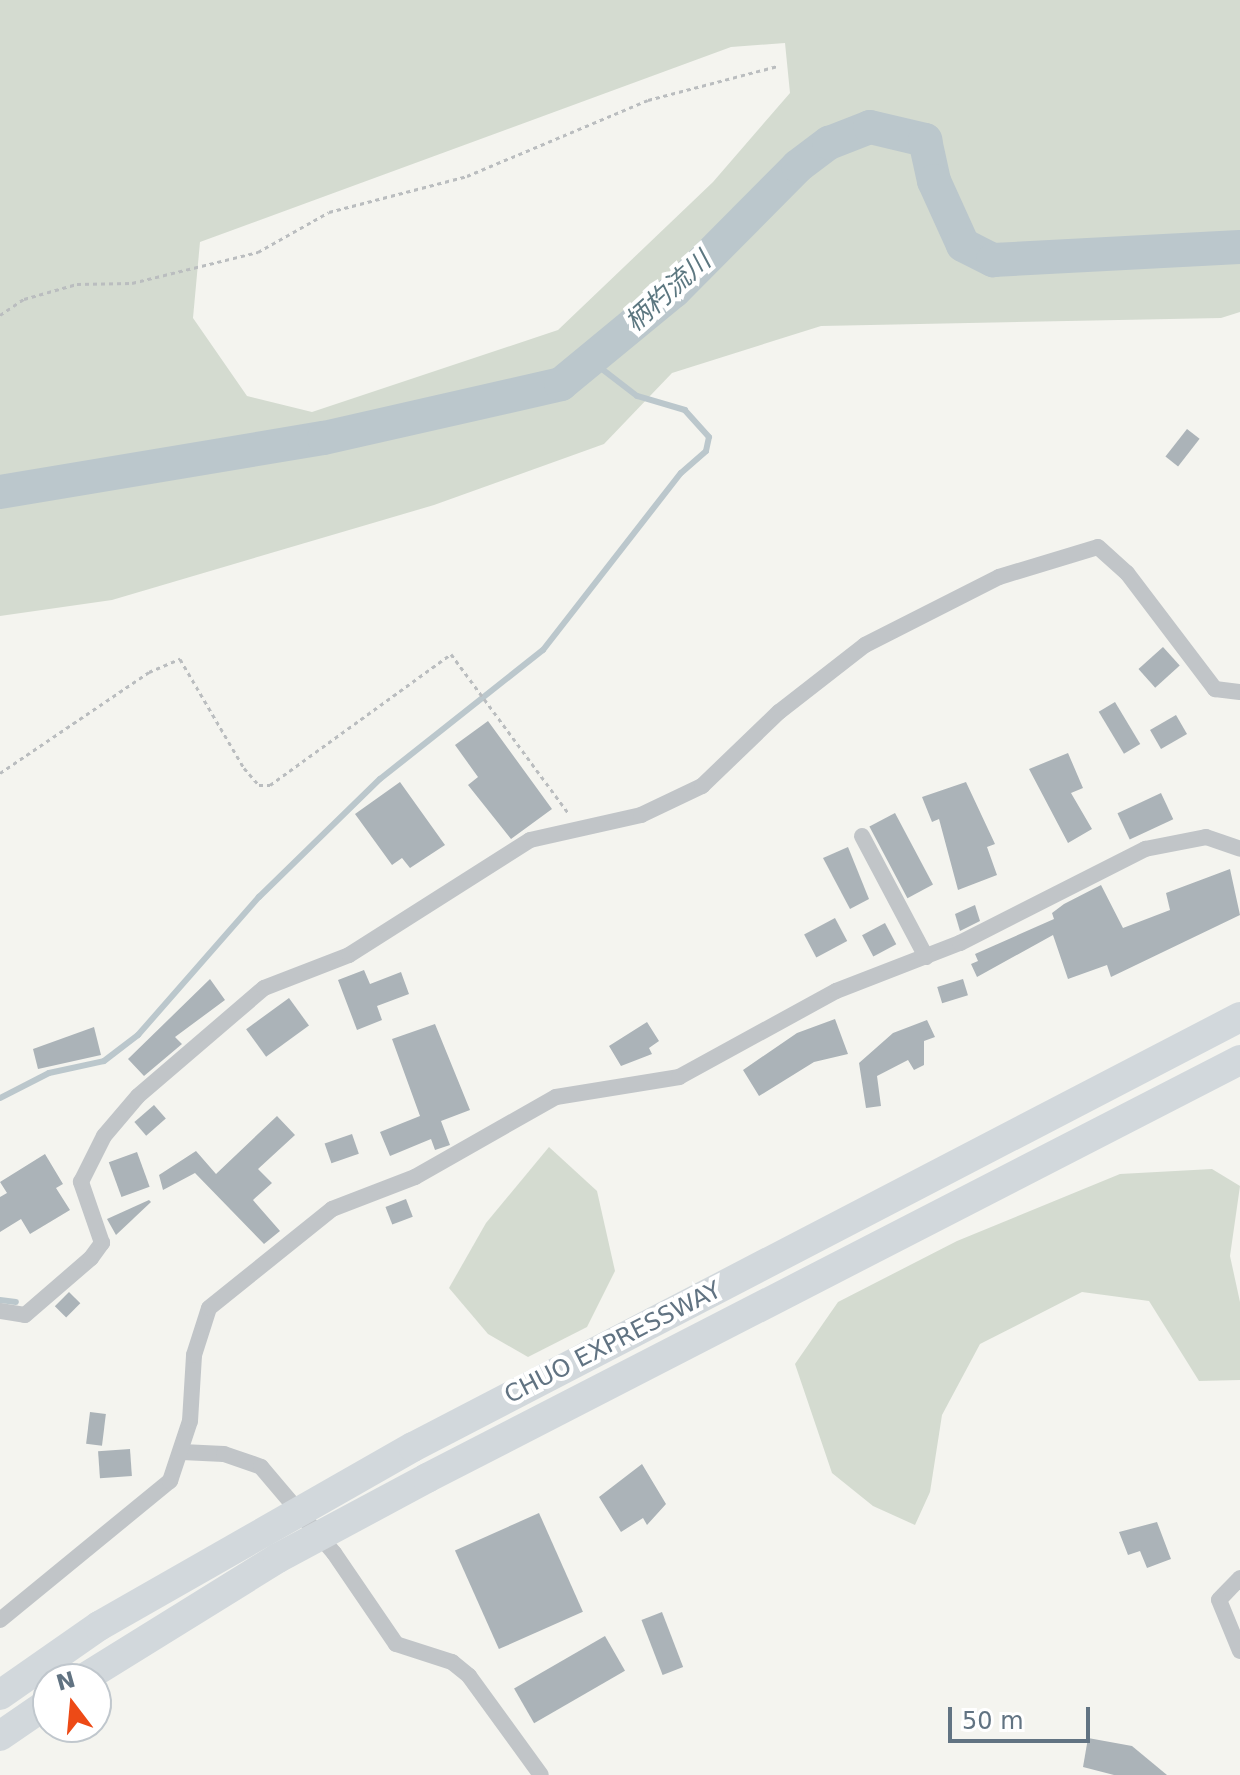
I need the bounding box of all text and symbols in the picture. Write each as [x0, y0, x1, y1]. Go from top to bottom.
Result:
water label: 柄杓流川 [619, 246, 717, 338]
street label: CHUO EXPRESSWAY [500, 1276, 726, 1410]
north arrow [32, 1663, 112, 1743]
text: N [53, 1667, 78, 1696]
scale bar [952, 1691, 1094, 1741]
text: 50 m [962, 1707, 1024, 1735]

